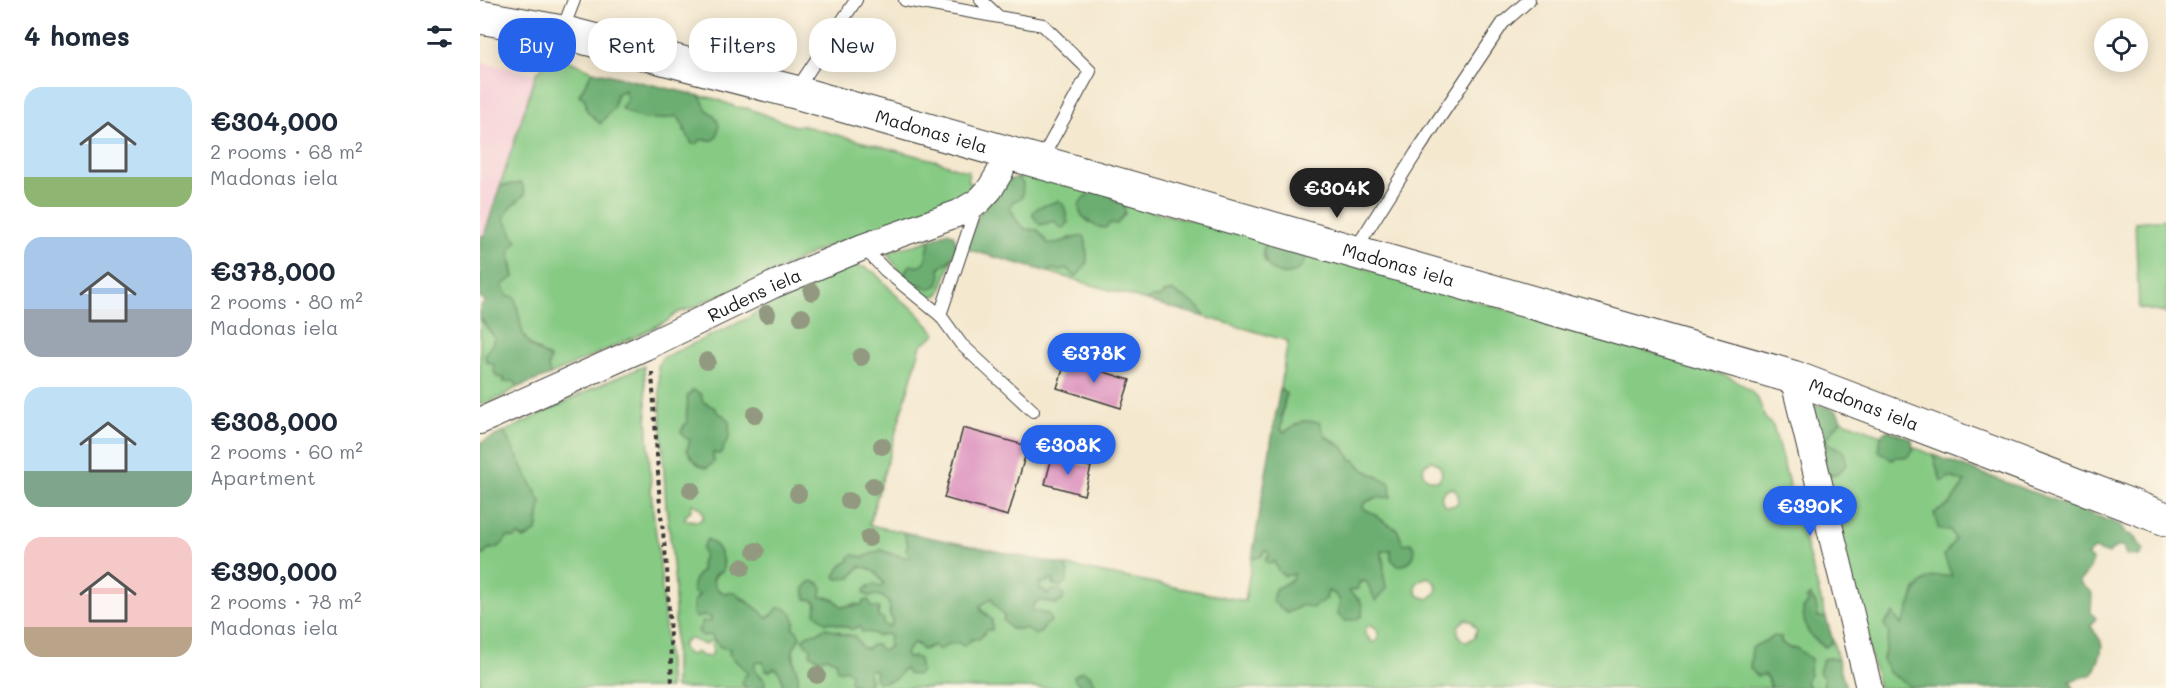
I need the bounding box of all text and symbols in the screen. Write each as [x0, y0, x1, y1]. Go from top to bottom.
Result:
chip: Buy [498, 18, 576, 72]
chip: Rent [588, 18, 677, 72]
chip: Filters [689, 18, 797, 72]
chip: New [809, 18, 896, 72]
map controls [2094, 18, 2148, 72]
button: locate [2094, 18, 2148, 72]
text: 4 homes [24, 19, 130, 53]
icon: filters [423, 20, 456, 53]
text: €304,000 [210, 104, 338, 138]
street label: Madonas iela [873, 104, 991, 158]
icon: home [72, 111, 144, 183]
text: 2 rooms · 68 m² [210, 138, 363, 164]
text: Madonas iela [210, 164, 339, 190]
pin: €304K [1295, 168, 1379, 219]
text: €304K [1304, 174, 1370, 200]
street label: Madonas iela [1340, 237, 1458, 292]
text: €378,000 [210, 254, 335, 288]
icon: home [72, 261, 144, 333]
street label: Rudens iela [703, 263, 805, 327]
text: 2 rooms · 80 m² [210, 288, 363, 314]
text: Madonas iela [210, 314, 339, 340]
pin: €378K [1052, 333, 1136, 384]
text: €378K [1062, 339, 1126, 365]
street label: Madonas iela [1806, 372, 1923, 436]
text: €308,000 [210, 404, 338, 438]
icon: home [72, 411, 144, 483]
pin: €308K [1026, 425, 1110, 476]
text: €308K [1035, 431, 1101, 457]
text: 2 rooms · 60 m² [210, 438, 363, 464]
text: Apartment [210, 464, 316, 490]
pin: €390K [1768, 486, 1852, 537]
text: €390K [1777, 492, 1843, 518]
text: €390,000 [210, 554, 337, 588]
icon: home [72, 561, 144, 633]
text: 2 rooms · 78 m² [210, 588, 362, 614]
text: Madonas iela [210, 614, 339, 640]

